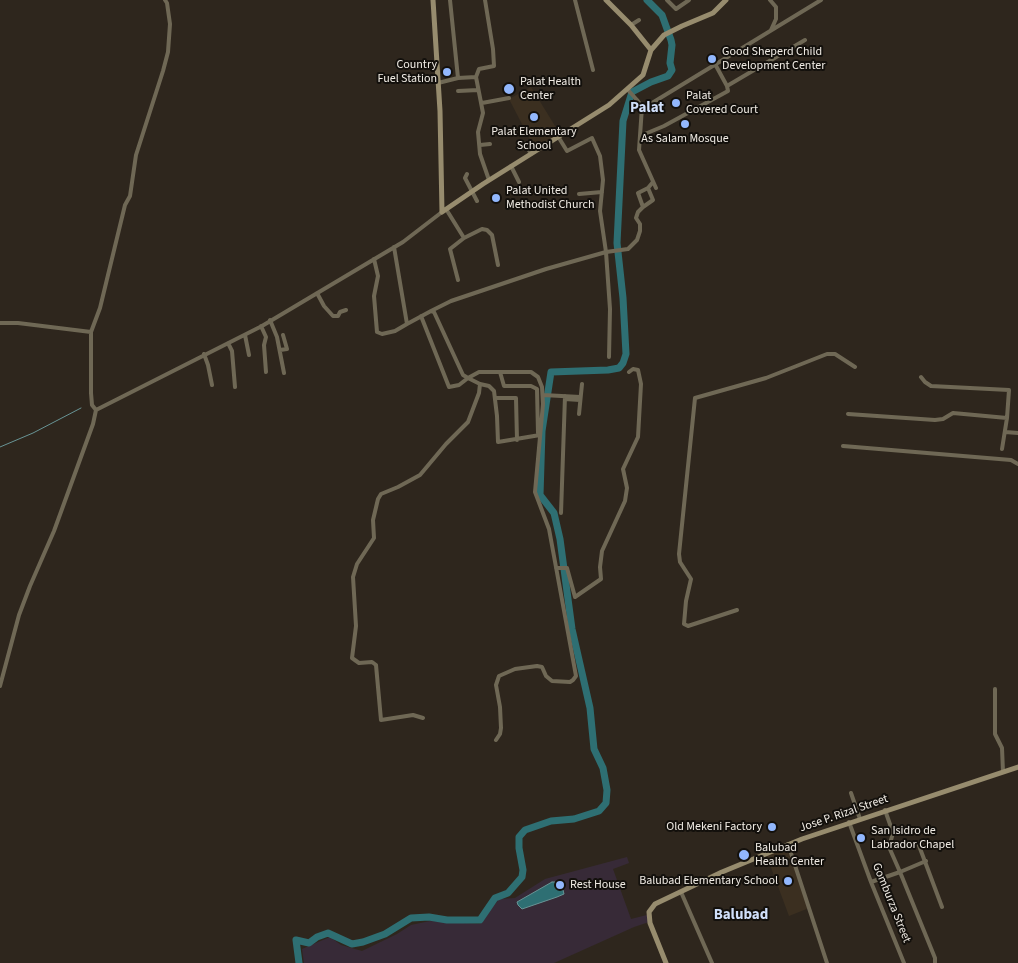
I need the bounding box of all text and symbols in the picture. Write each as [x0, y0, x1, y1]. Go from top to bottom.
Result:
place label: Good Sheperd Child Development Center [722, 45, 825, 73]
marker: Good Sheperd Child Development Center [706, 53, 718, 65]
place label: Country Fuel Station [377, 58, 437, 86]
marker: Country Fuel Station [441, 66, 453, 78]
place label: Palat Health Center [520, 75, 581, 103]
marker: Palat Health Center [502, 82, 516, 96]
place label: Palat Covered Court [686, 89, 758, 117]
marker: Palat Covered Court [670, 97, 682, 109]
district label: Palat [630, 100, 664, 118]
marker: Palat Elementary School [528, 111, 540, 123]
marker: As Salam Mosque [679, 118, 691, 130]
place label: Palat Elementary School [491, 125, 577, 153]
place label: As Salam Mosque [641, 132, 729, 146]
place label: Palat United Methodist Church [506, 184, 594, 212]
marker: Palat United Methodist Church [490, 192, 502, 204]
street label: Jose P. Rizal Street [798, 792, 890, 836]
place label: Old Mekeni Factory [666, 820, 762, 834]
marker: Old Mekeni Factory [766, 821, 778, 833]
place label: San Isidro de Labrador Chapel [871, 824, 954, 852]
marker: San Isidro de Labrador Chapel [855, 832, 867, 844]
place label: Balubad Health Center [755, 841, 824, 869]
marker: Balubad Health Center [737, 848, 751, 862]
street label: Gomburza Street [869, 861, 913, 945]
place label: Balubad Elementary School [639, 874, 778, 888]
marker: Balubad Elementary School [782, 875, 794, 887]
place label: Rest House [570, 878, 626, 892]
marker: Rest House [554, 879, 566, 891]
district label: Balubad [714, 907, 768, 925]

